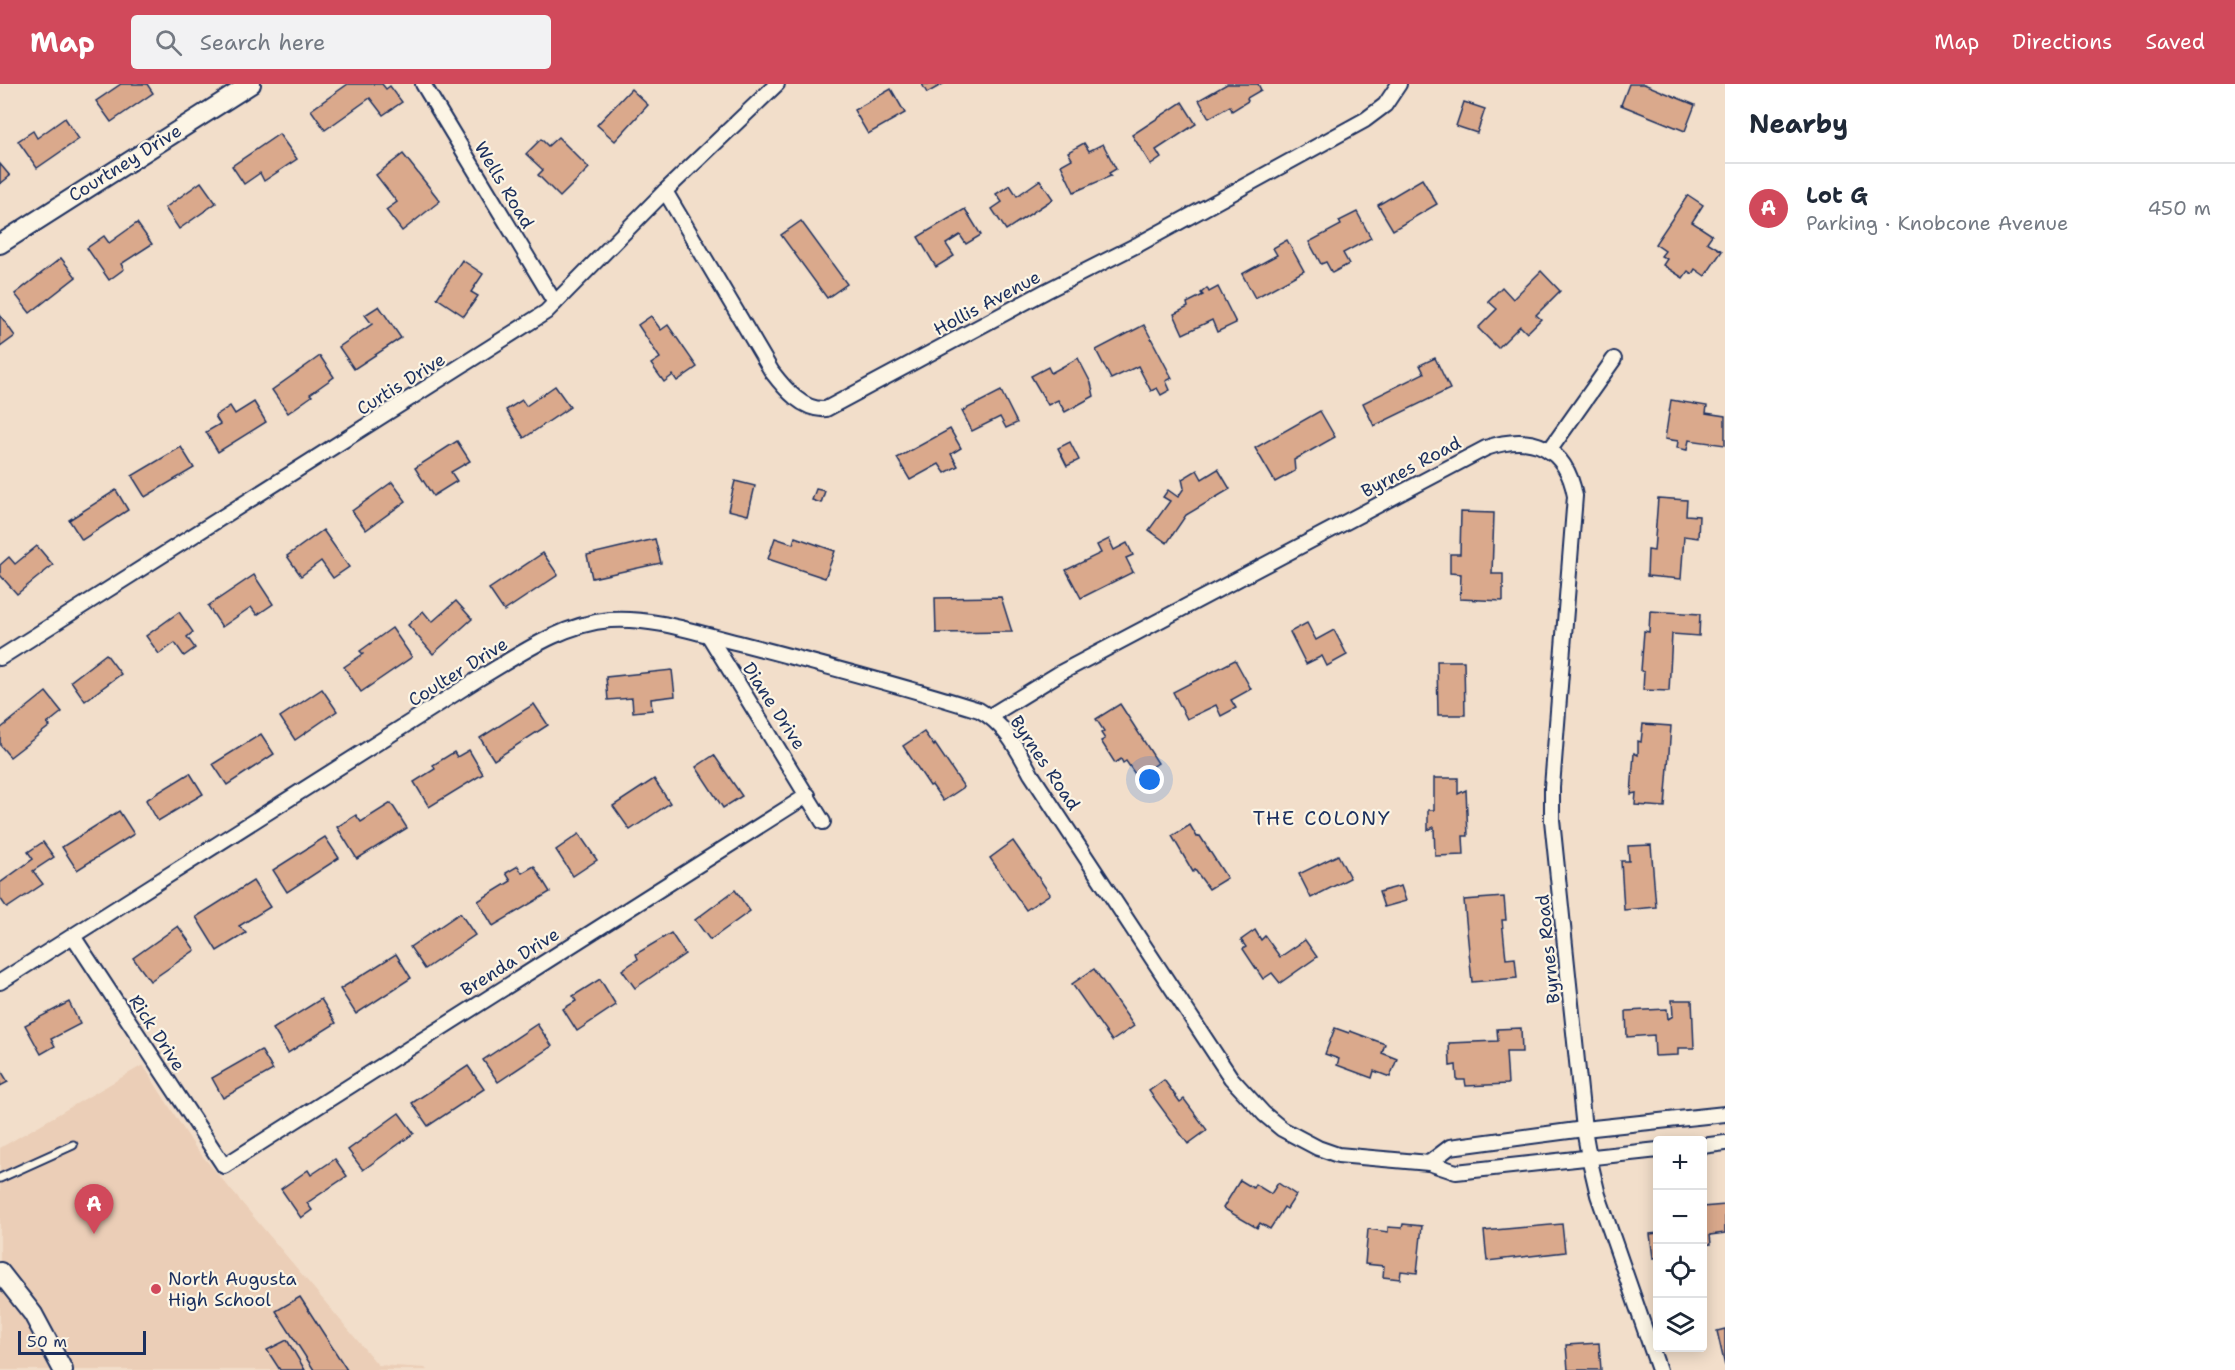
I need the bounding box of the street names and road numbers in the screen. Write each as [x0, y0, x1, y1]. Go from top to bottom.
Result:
street label: Courtney Drive [64, 119, 186, 207]
street label: Wells Road [469, 137, 539, 233]
street label: Hollis Avenue [929, 265, 1045, 341]
street label: Curtis Drive [352, 347, 450, 421]
street label: Byrnes Road [1357, 431, 1465, 503]
street label: Coulter Drive [404, 632, 512, 712]
street label: Diane Drive [737, 658, 811, 754]
street label: Byrnes Road [1004, 711, 1086, 815]
street label: Byrnes Road [1530, 893, 1566, 1005]
street label: Brenda Drive [456, 922, 564, 1002]
street label: Rick Drive [123, 990, 191, 1076]

